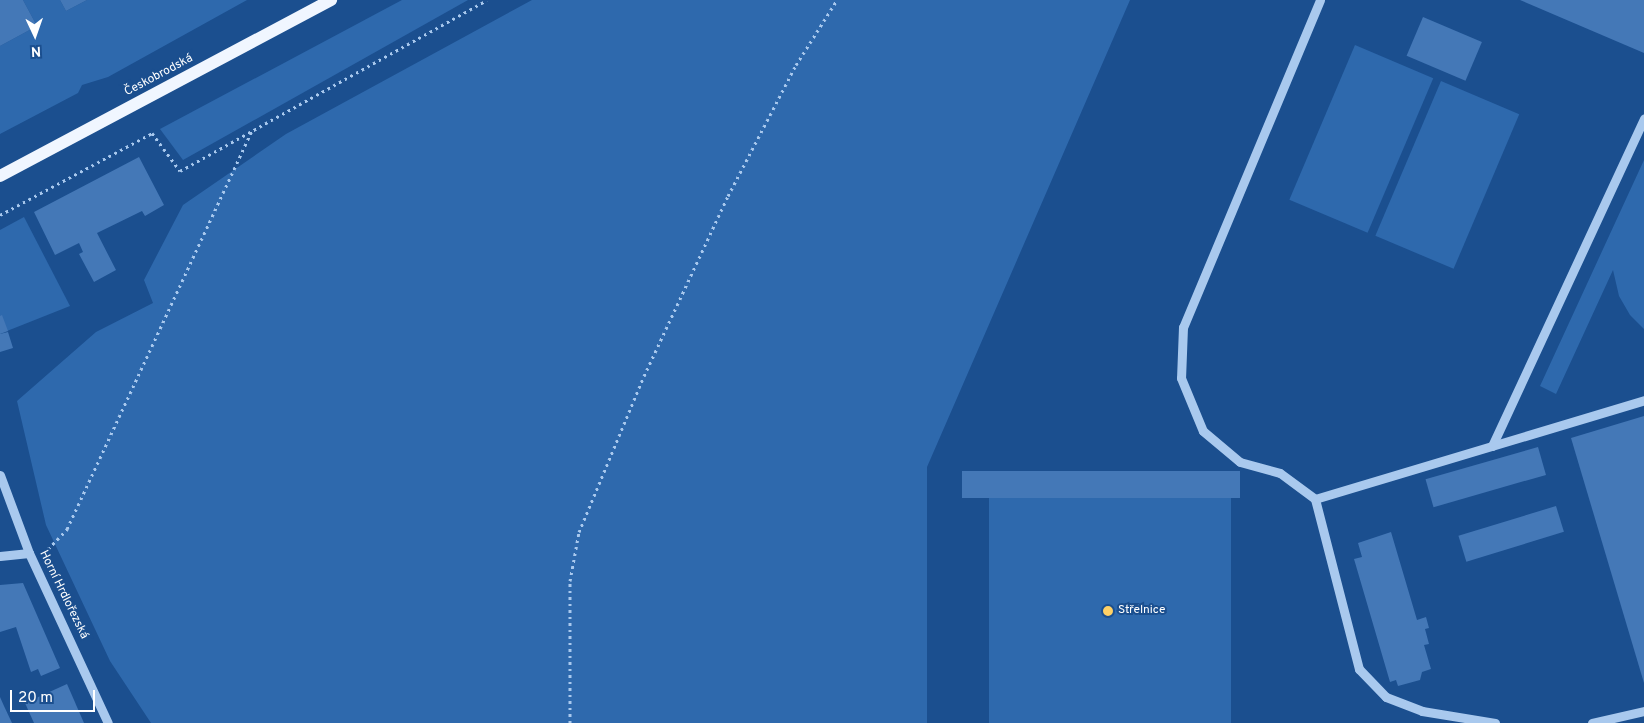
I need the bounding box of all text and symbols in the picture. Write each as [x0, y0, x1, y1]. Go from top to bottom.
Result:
north arrow [10, 10, 60, 60]
text: N [30, 42, 41, 59]
street label: Českobrodská [122, 52, 196, 100]
street label: Horní Hrdlořezská [35, 548, 91, 642]
place label: Střelnice [1118, 604, 1165, 618]
marker: Střelnice [1102, 605, 1114, 617]
scale bar [12, 680, 98, 712]
text: 20 m [18, 689, 53, 708]

